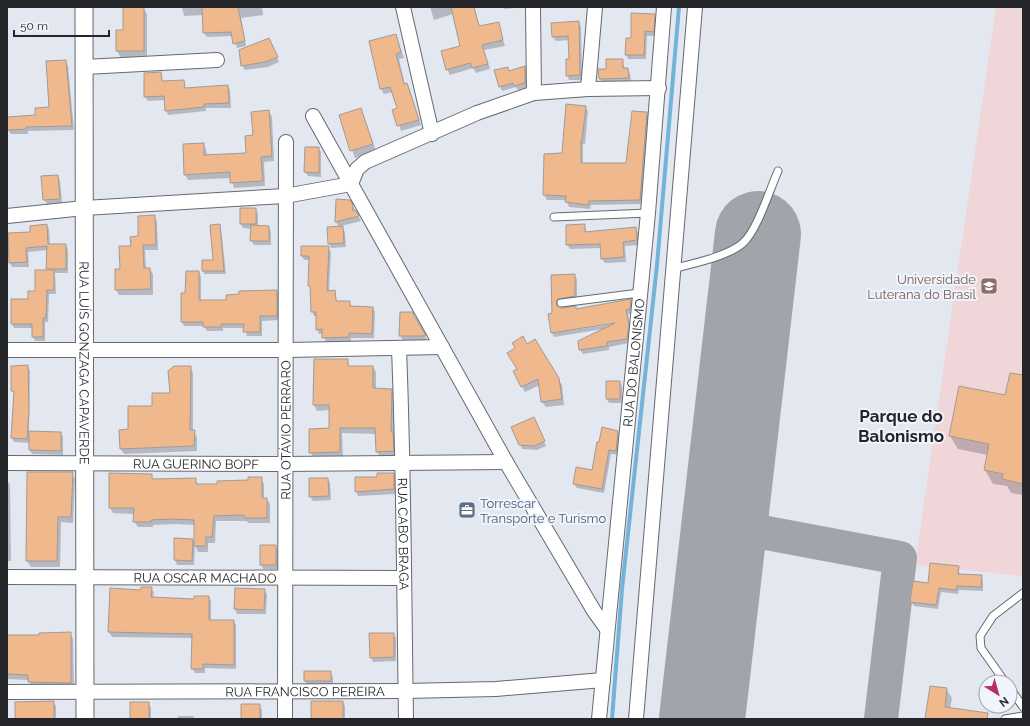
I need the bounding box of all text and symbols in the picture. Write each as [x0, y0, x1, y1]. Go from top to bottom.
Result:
scale bar [14, 12, 109, 38]
text: 50 m [20, 19, 48, 33]
street label: RUA LUÍS GONZAGA CAPAVERDE [77, 261, 92, 465]
place label: Universidade Luterana do Brasil [867, 272, 976, 302]
school or university icon: Universidade Luterana do Brasil [979, 276, 999, 296]
street label: RUA DO BALONISMO [620, 298, 647, 427]
street label: RUA OTÁVIO PERRARO [278, 360, 293, 500]
district label: Parque do Balonismo [858, 406, 944, 446]
street label: RUA GUERINO BOPF [133, 456, 259, 471]
street label: RUA CABO BRAGA [395, 477, 412, 591]
place label: Torrescar Transporte e Turismo [480, 496, 607, 526]
office icon: Torrescar Transporte e Turismo [457, 500, 477, 520]
street label: RUA OSCAR MACHADO [133, 570, 277, 585]
north arrow [978, 674, 1018, 714]
street label: RUA FRANCISCO PEREIRA [225, 684, 385, 699]
text: N [996, 694, 1011, 709]

